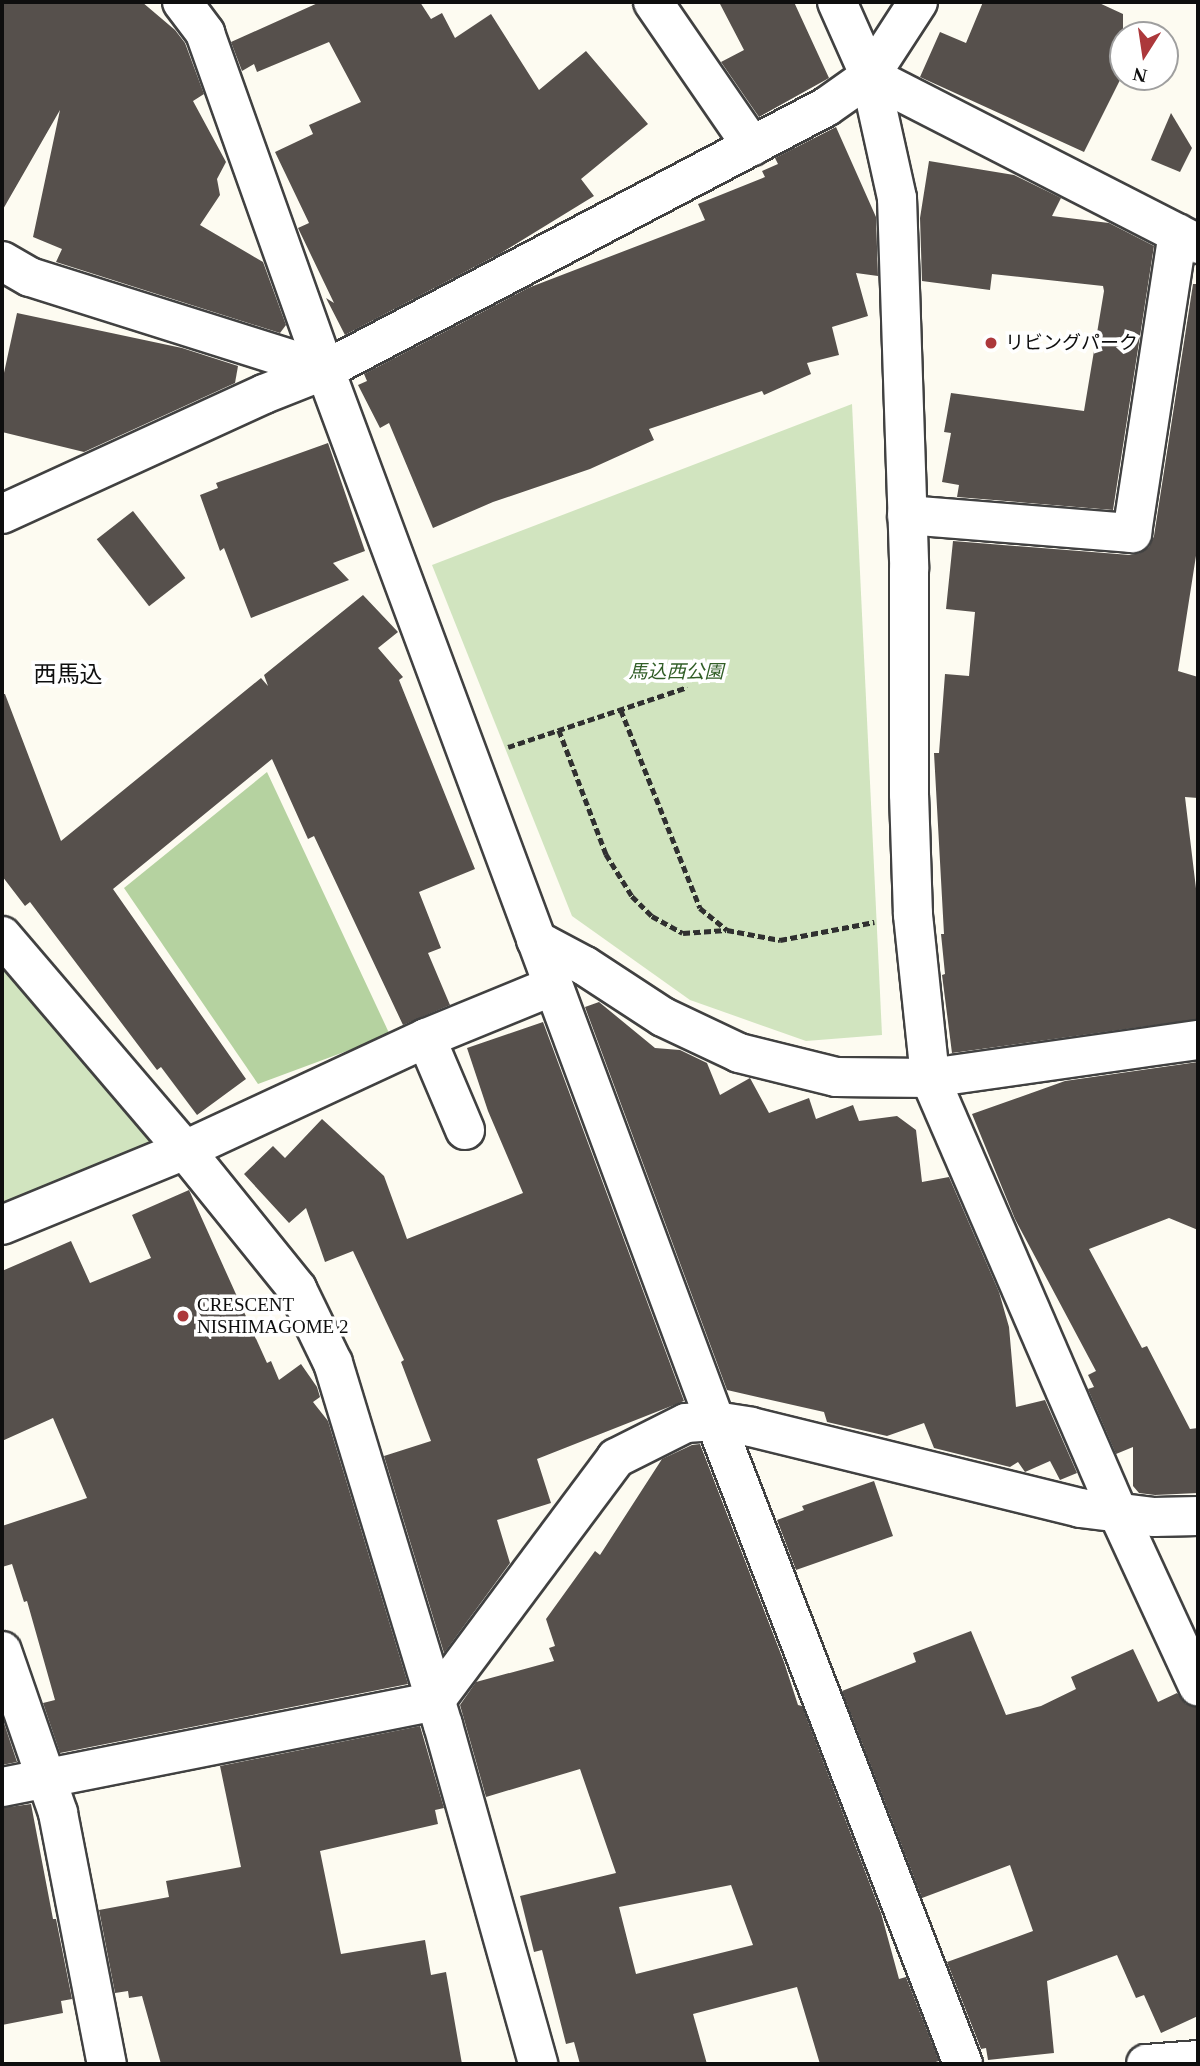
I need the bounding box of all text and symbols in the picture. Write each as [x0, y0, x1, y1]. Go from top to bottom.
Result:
north arrow [1109, 21, 1179, 91]
text: N [1131, 63, 1149, 87]
place label: リビングパーク [1005, 332, 1138, 354]
marker: リビングパーク [983, 335, 999, 351]
district label: 西馬込 [34, 661, 102, 689]
park label: 馬込西公園 [629, 661, 723, 683]
place label: CRESCENT NISHIMAGOME 2 [197, 1294, 348, 1338]
marker: CRESCENT NISHIMAGOME 2 [175, 1308, 191, 1324]

